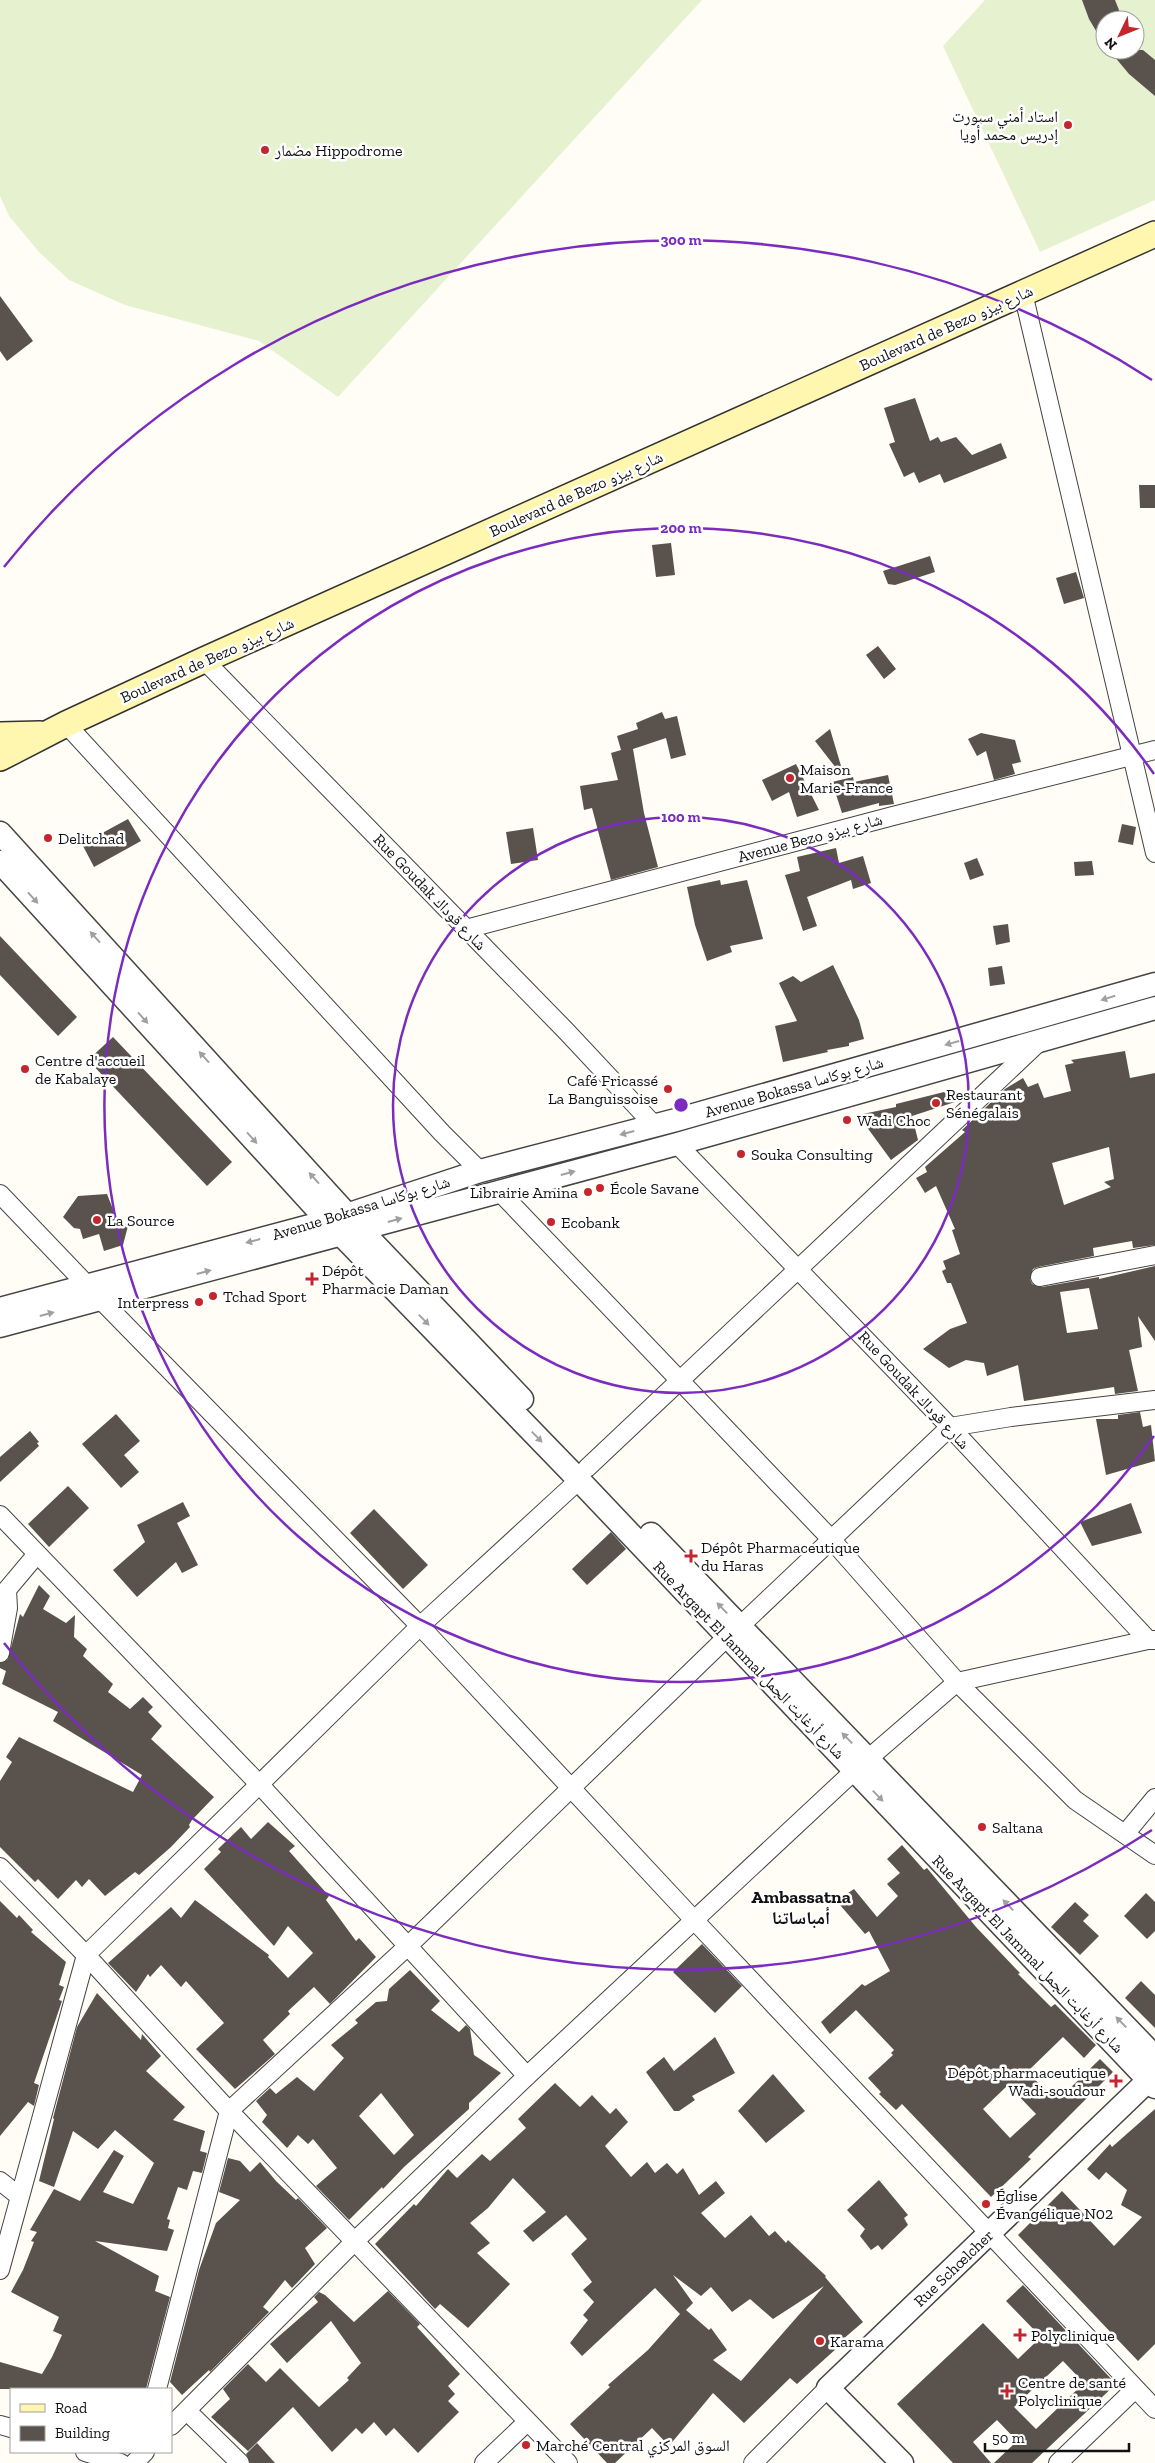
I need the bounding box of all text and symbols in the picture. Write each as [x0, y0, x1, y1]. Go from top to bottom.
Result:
north arrow [1095, 10, 1145, 60]
text: N [1101, 34, 1121, 53]
place label: استاد أمني سبورت إدريس محمد أويا [952, 107, 1058, 145]
marker: استاد أمني سبورت إدريس محمد أويا [1062, 119, 1074, 131]
place label: مضمار Hippodrome [274, 141, 403, 160]
marker: مضمار Hippodrome [259, 144, 271, 156]
text: 300 m [660, 231, 702, 249]
street label: Boulevard de Bezo شارع بيزو [856, 281, 1036, 376]
street label: Boulevard de Bezo شارع بيزو [486, 447, 666, 542]
text: 200 m [660, 519, 702, 537]
street label: Boulevard de Bezo شارع بيزو [117, 613, 297, 708]
place label: Maison Marie-France [800, 760, 893, 797]
marker: Maison Marie-France [784, 772, 796, 784]
text: 100 m [661, 808, 701, 826]
street label: Avenue Bezo شارع بيزو [736, 810, 885, 867]
place label: Delitchad [58, 829, 125, 848]
street label: Rue Goudak شارع قوداك [369, 830, 490, 955]
marker: Delitchad [42, 832, 54, 844]
one-way arrow [27, 891, 39, 903]
one-way arrow [89, 932, 101, 944]
one-way arrow [1101, 994, 1116, 1002]
one-way arrow [137, 1011, 148, 1024]
one-way arrow [945, 1039, 960, 1047]
place label: Centre d'accueil de Kabalaye [35, 1051, 145, 1088]
one-way arrow [198, 1052, 210, 1064]
street label: Avenue Bokassa شارع بوكاسا [703, 1052, 886, 1123]
marker: Centre d'accueil de Kabalaye [19, 1063, 31, 1075]
place label: Café Fricassé La Banguissoise [548, 1071, 658, 1108]
marker: Café Fricassé La Banguissoise [662, 1083, 674, 1095]
place label: Restaurant Sénégalais [946, 1085, 1022, 1122]
centre of rings [672, 1096, 690, 1114]
marker: Restaurant Sénégalais [930, 1097, 942, 1109]
place label: Wadi Choc [857, 1111, 931, 1130]
marker: Wadi Choc [841, 1114, 853, 1126]
one-way arrow [619, 1129, 634, 1137]
one-way arrow [246, 1131, 258, 1143]
place label: Souka Consulting [751, 1145, 873, 1164]
marker: Souka Consulting [735, 1148, 747, 1160]
one-way arrow [561, 1168, 576, 1176]
street label: Avenue Bokassa شارع بوكاسا [270, 1172, 452, 1245]
one-way arrow [308, 1172, 320, 1184]
place label: École Savane [610, 1179, 699, 1198]
marker: École Savane [594, 1182, 606, 1194]
place label: Librairie Amina [470, 1183, 578, 1202]
marker: Librairie Amina [582, 1186, 594, 1198]
place label: La Source [107, 1211, 174, 1230]
place label: Ecobank [561, 1213, 620, 1232]
marker: La Source [91, 1214, 103, 1226]
one-way arrow [387, 1216, 402, 1224]
marker: Ecobank [545, 1216, 557, 1228]
one-way arrow [245, 1238, 260, 1246]
place label: Dépôt Pharmacie Daman [322, 1261, 450, 1298]
one-way arrow [197, 1267, 212, 1275]
marker: Dépôt Pharmacie Daman [306, 1273, 318, 1285]
place label: Tchad Sport [223, 1287, 307, 1306]
marker: Tchad Sport [207, 1290, 219, 1302]
place label: Interpress [117, 1293, 189, 1312]
marker: Interpress [193, 1296, 205, 1308]
one-way arrow [40, 1309, 55, 1317]
one-way arrow [418, 1314, 430, 1326]
street label: Rue Goudak شارع قوداك [854, 1327, 974, 1454]
one-way arrow [531, 1431, 543, 1443]
place label: Dépôt Pharmaceutique du Haras [701, 1538, 860, 1575]
marker: Dépôt Pharmaceutique du Haras [685, 1550, 697, 1562]
street label: Rue Argapt El Jammal شارع أرغابت الجمل [649, 1557, 849, 1763]
one-way arrow [716, 1602, 728, 1614]
one-way arrow [841, 1732, 853, 1744]
one-way arrow [872, 1790, 884, 1802]
place label: Saltana [992, 1818, 1043, 1837]
marker: Saltana [976, 1821, 988, 1833]
street label: Rue Argapt El Jammal شارع أرغابت الجمل [928, 1851, 1128, 2057]
district label: Ambassatna أمباساتنا [751, 1886, 851, 1929]
one-way arrow [1002, 1899, 1014, 1911]
one-way arrow [1115, 2016, 1127, 2028]
place label: Dépôt pharmaceutique Wadi-soudour [948, 2063, 1106, 2100]
marker: Dépôt pharmaceutique Wadi-soudour [1110, 2075, 1122, 2087]
place label: Église Évangélique N02 [996, 2186, 1113, 2223]
marker: Église Évangélique N02 [980, 2198, 992, 2210]
street label: Rue Schœlcher [909, 2225, 997, 2310]
place label: Polyclinique [1031, 2326, 1115, 2345]
marker: Polyclinique [1013, 2328, 1027, 2342]
place label: Karama [830, 2332, 884, 2351]
marker: Karama [814, 2335, 826, 2347]
place label: Centre de santé Polyclinique [1018, 2373, 1126, 2410]
marker: Centre de santé Polyclinique [1000, 2384, 1014, 2398]
legend [10, 2388, 172, 2453]
text: Road [55, 2399, 88, 2417]
scale bar [985, 2420, 1129, 2452]
text: Building [55, 2424, 110, 2442]
text: 50 m [992, 2429, 1025, 2447]
place label: Marché Central السوق المركزي [536, 2436, 730, 2458]
marker: Marché Central السوق المركزي [520, 2439, 532, 2451]

